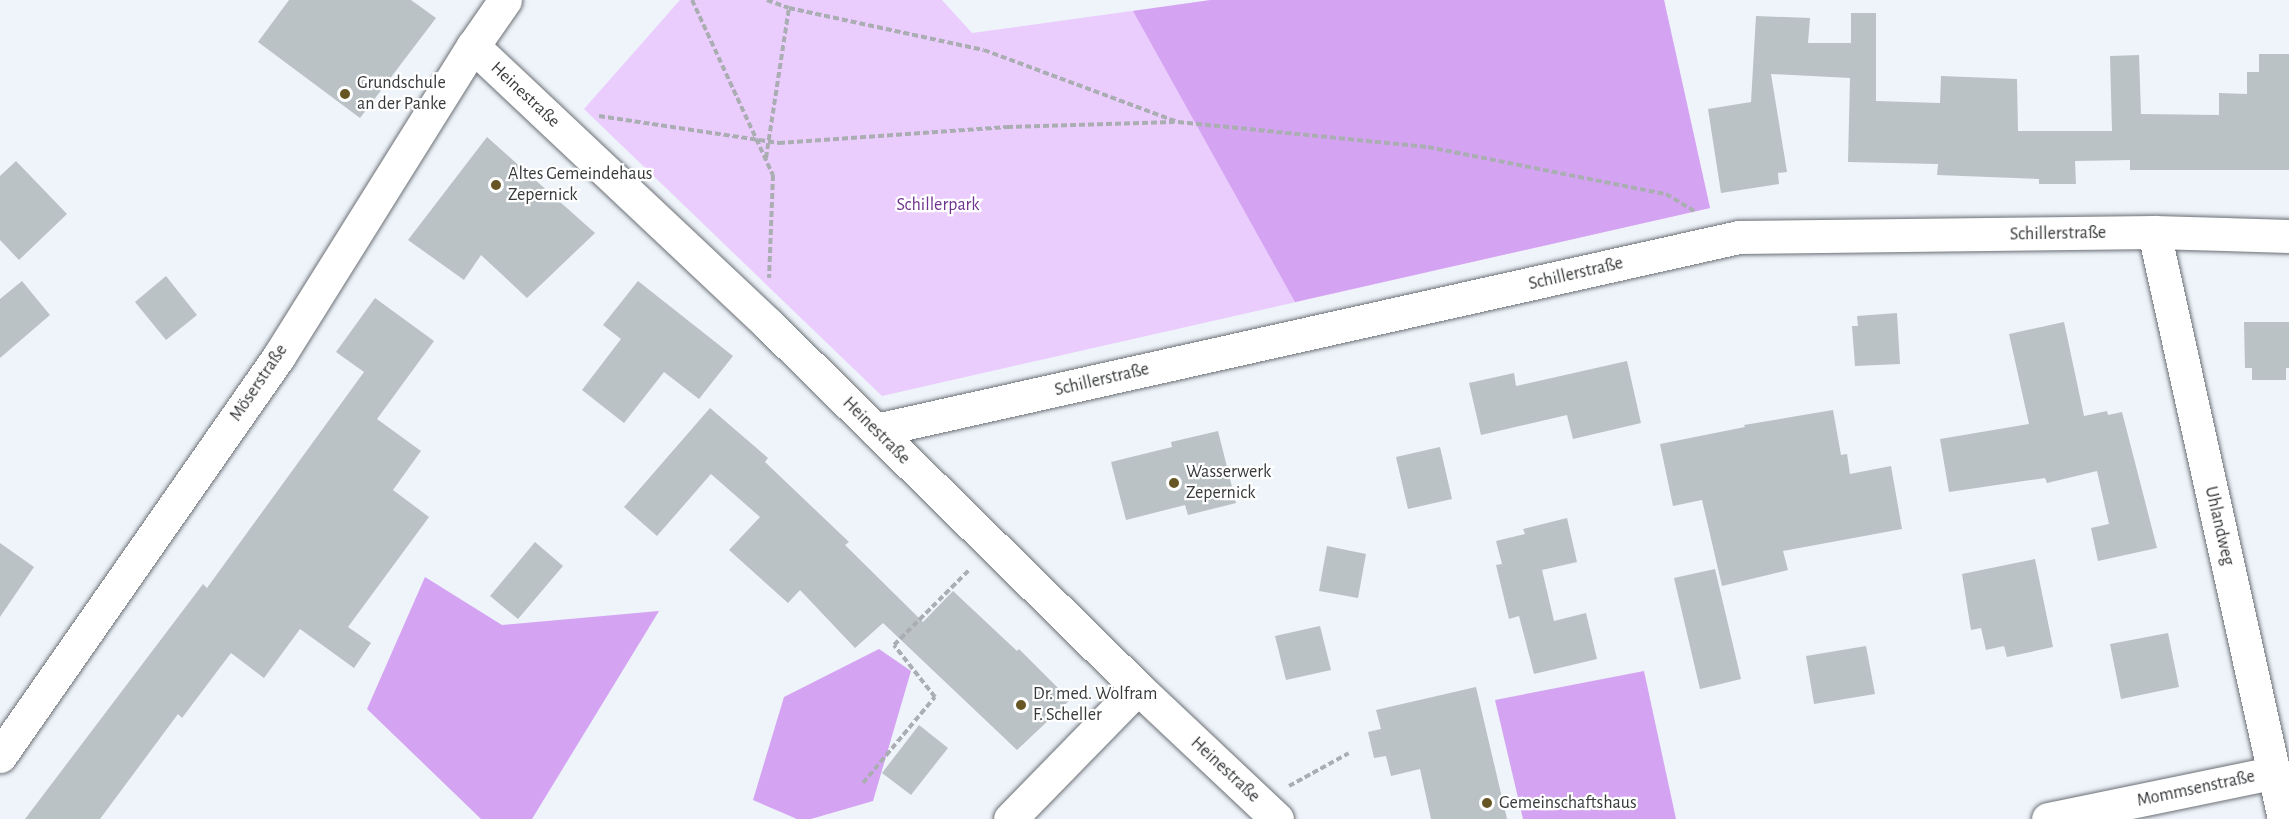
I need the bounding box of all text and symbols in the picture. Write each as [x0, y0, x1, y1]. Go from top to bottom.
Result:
street label: Heinestraße [486, 57, 564, 133]
place label: Grundschule an der Panke [357, 73, 446, 116]
marker: Grundschule an der Panke [338, 87, 352, 101]
place label: Altes Gemeindehaus Zepernick [508, 164, 652, 207]
marker: Altes Gemeindehaus Zepernick [489, 178, 503, 192]
park label: Schillerpark [896, 194, 980, 216]
street label: Schillerstraße [2010, 222, 2106, 246]
street label: Schillerstraße [1527, 253, 1625, 295]
street label: Möserstraße [225, 340, 293, 426]
street label: Schillerstraße [1053, 359, 1151, 401]
street label: Heinestraße [838, 393, 914, 469]
place label: Wasserwerk Zepernick [1186, 462, 1271, 504]
marker: Wasserwerk Zepernick [1167, 476, 1181, 490]
street label: Uhlandweg [2199, 484, 2239, 568]
place label: Dr. med. Wolfram F. Scheller [1033, 684, 1157, 726]
marker: Dr. med. Wolfram F. Scheller [1014, 698, 1028, 712]
street label: Heinestraße [1186, 732, 1264, 808]
street label: Mommsenstraße [2135, 766, 2257, 812]
place label: Gemeinschaftshaus [1499, 792, 1637, 814]
marker: Gemeinschaftshaus [1480, 796, 1494, 810]

